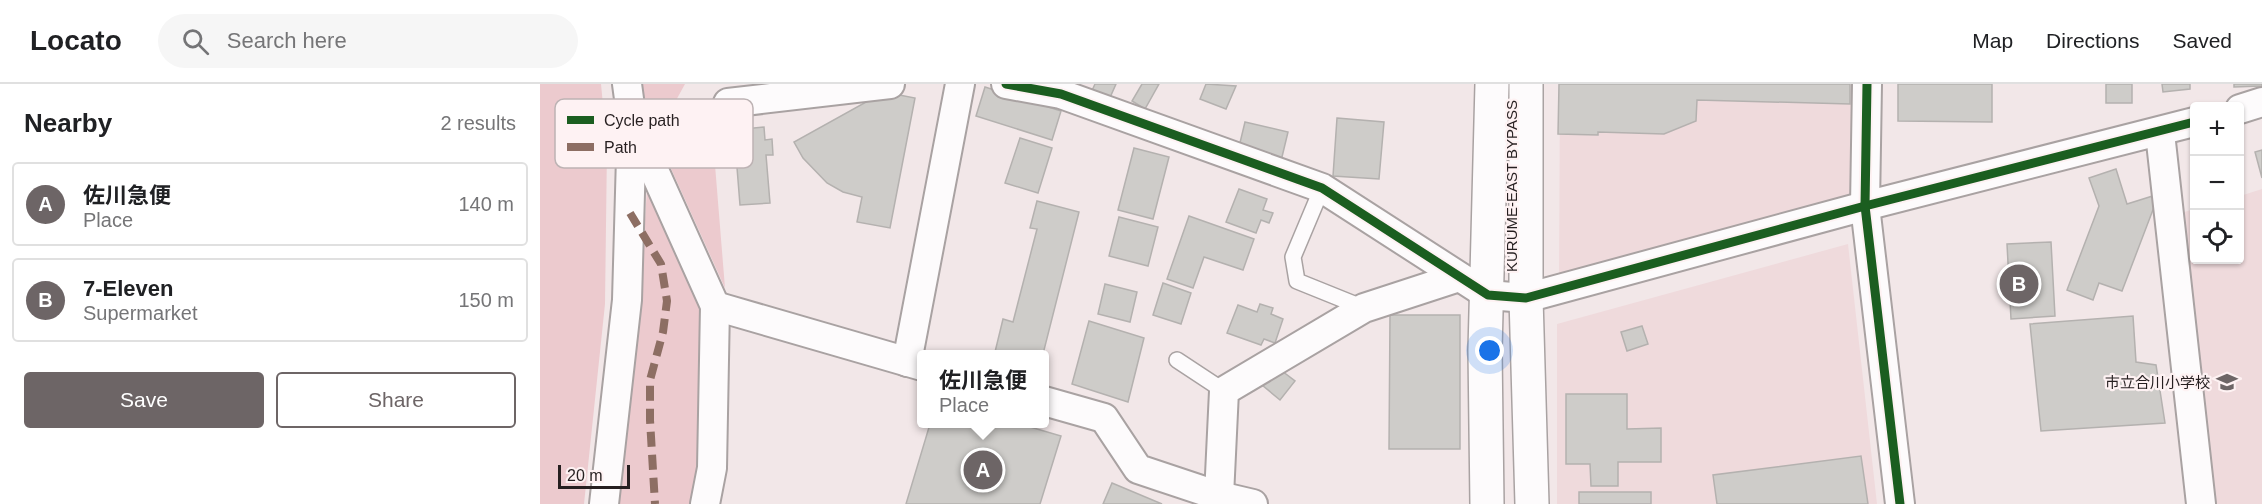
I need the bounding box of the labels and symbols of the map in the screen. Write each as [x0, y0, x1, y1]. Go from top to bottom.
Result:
legend [555, 99, 753, 168]
street label: KURUME-EAST BYPASS [1503, 100, 1520, 272]
text: Cycle path [604, 112, 680, 129]
text: Path [604, 139, 637, 156]
pin: B [2000, 262, 2038, 306]
your location [1475, 336, 1504, 365]
school or university icon: 市立合川小学校 [2215, 370, 2239, 394]
place label: 市立合川小学校 [2105, 374, 2210, 391]
pin: A [964, 448, 1002, 492]
scale bar [558, 462, 630, 490]

